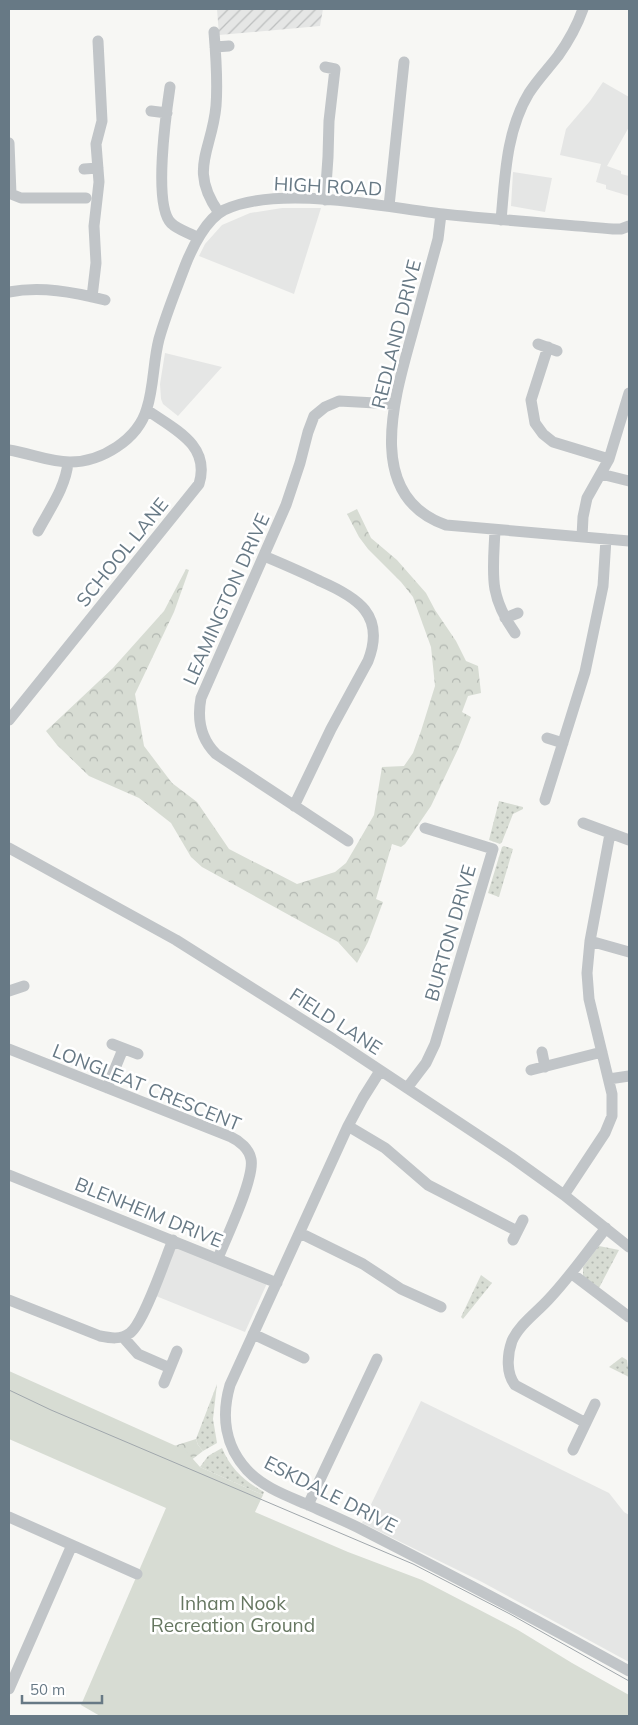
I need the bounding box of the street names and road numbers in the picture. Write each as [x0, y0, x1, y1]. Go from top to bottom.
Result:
street label: HIGH ROAD [273, 171, 383, 201]
street label: REDLAND DRIVE [366, 257, 426, 411]
street label: SCHOOL LANE [71, 493, 173, 611]
street label: LEAMINGTON DRIVE [177, 509, 275, 689]
street label: BURTON DRIVE [419, 862, 481, 1004]
street label: FIELD LANE [285, 982, 387, 1060]
street label: LONGLEAT CRESCENT [49, 1038, 245, 1136]
street label: BLENHEIM DRIVE [72, 1171, 226, 1253]
street label: ESKDALE DRIVE [261, 1450, 401, 1538]

